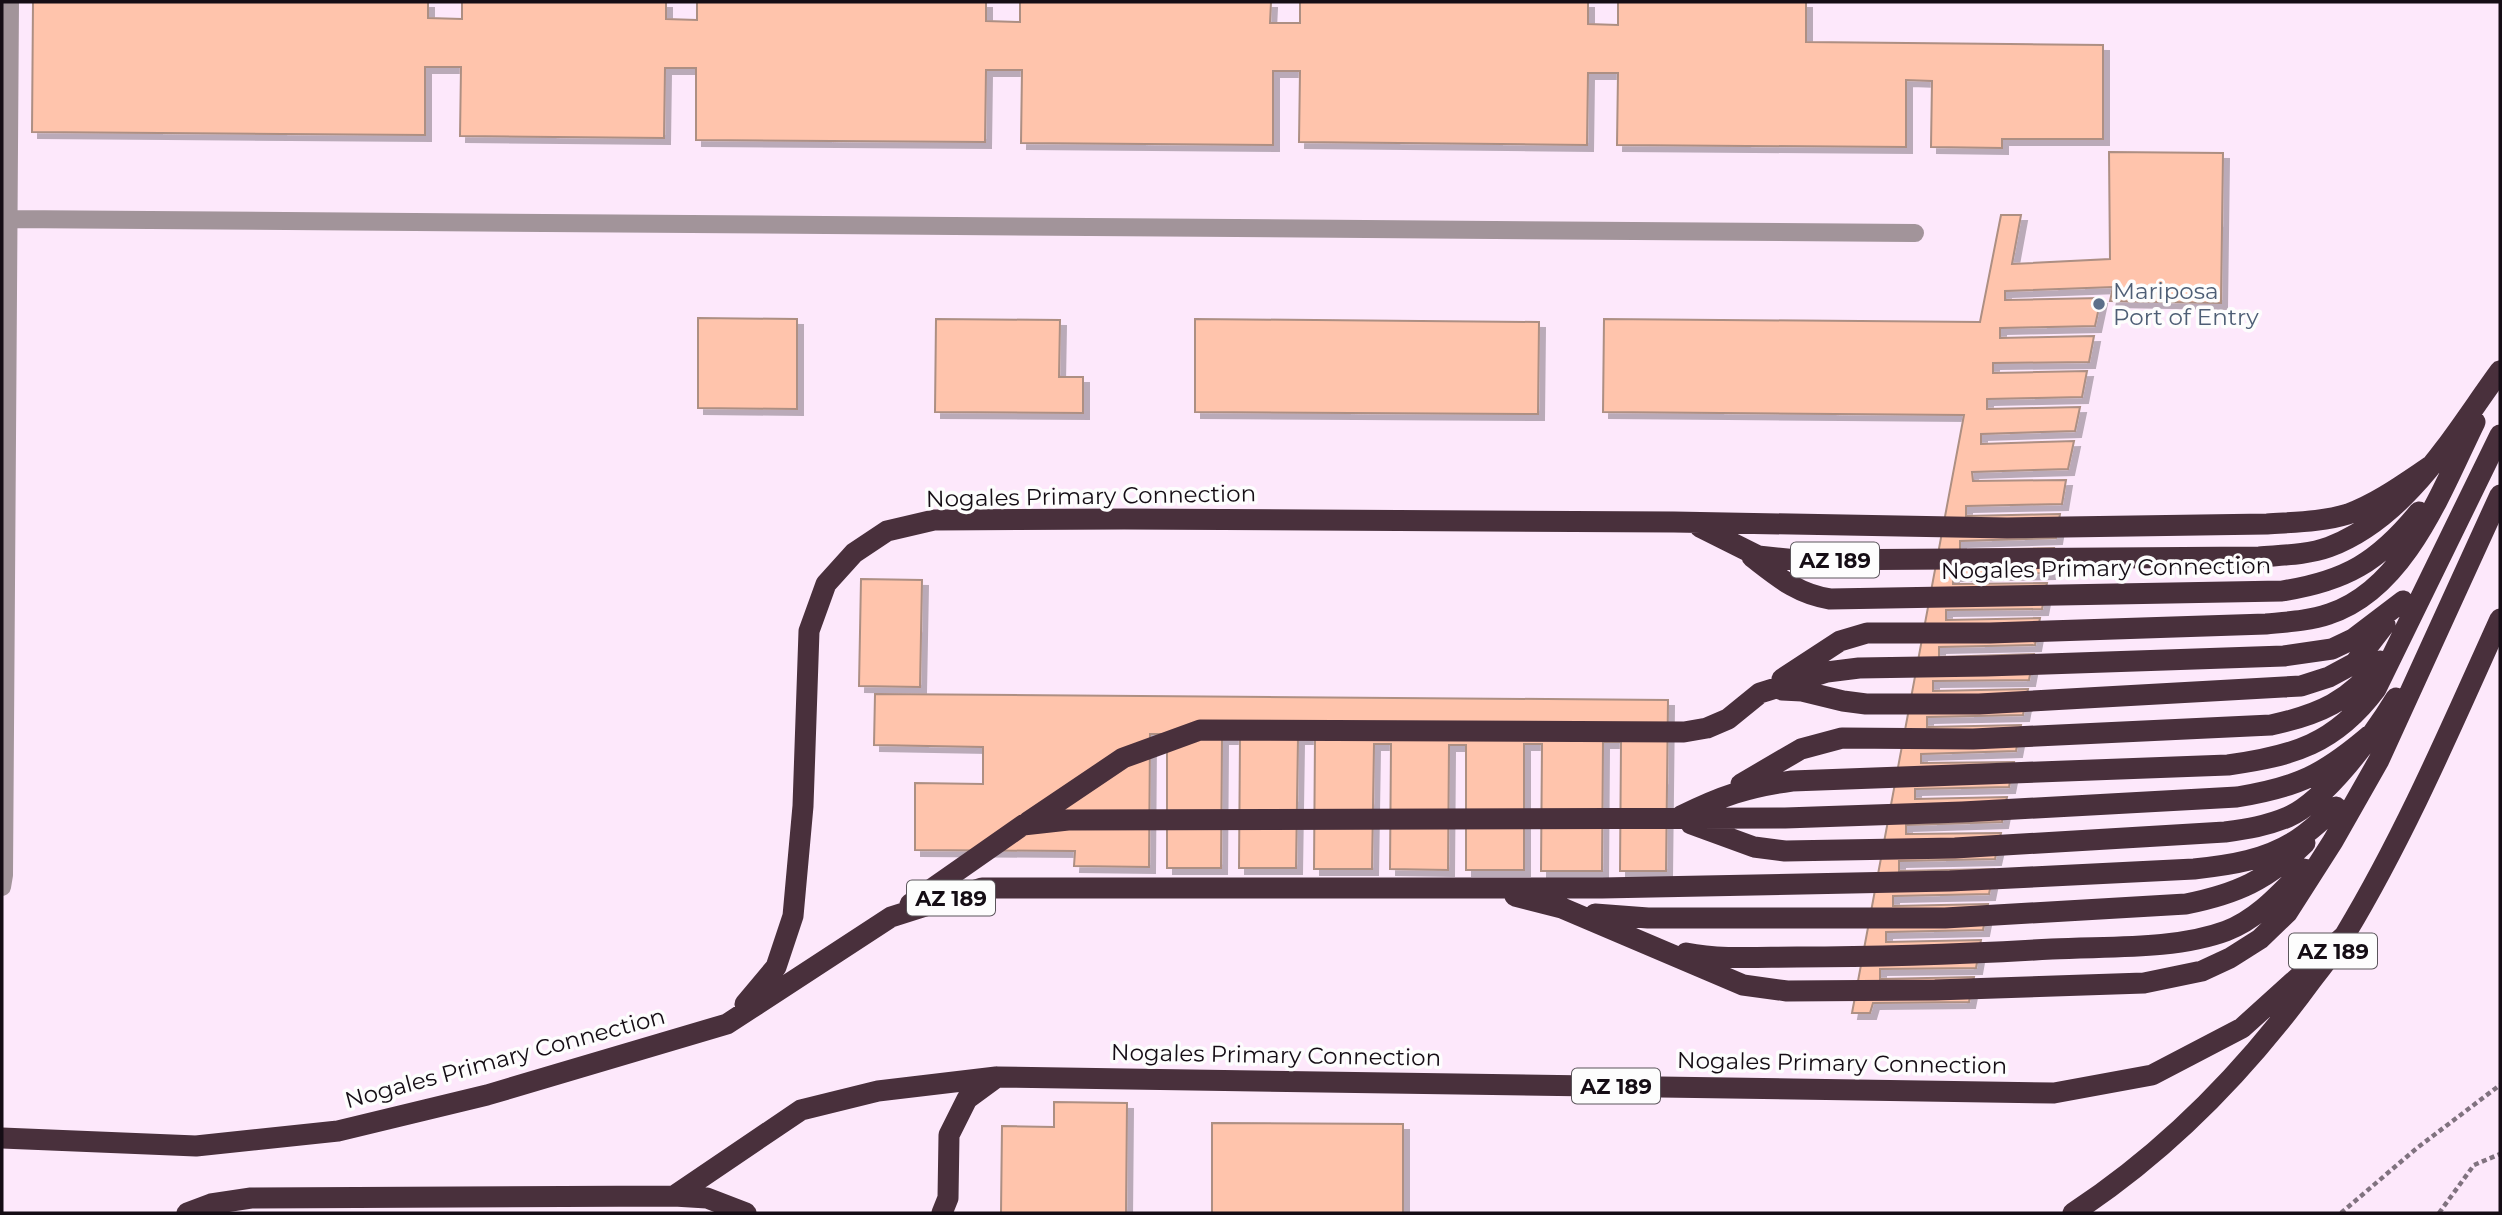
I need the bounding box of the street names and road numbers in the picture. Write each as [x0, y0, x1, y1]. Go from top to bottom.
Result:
street label: Nogales Primary Connection [926, 479, 1256, 513]
road number: AZ 189 [1791, 542, 1879, 578]
street label: Nogales Primary Connection [1941, 551, 2271, 585]
road number: AZ 189 [907, 880, 995, 916]
road number: AZ 189 [2289, 934, 2377, 968]
street label: Nogales Primary Connection [342, 1002, 668, 1114]
street label: Nogales Primary Connection [1111, 1038, 1441, 1072]
street label: Nogales Primary Connection [1677, 1046, 2007, 1080]
road number: AZ 189 [1572, 1068, 1660, 1104]

